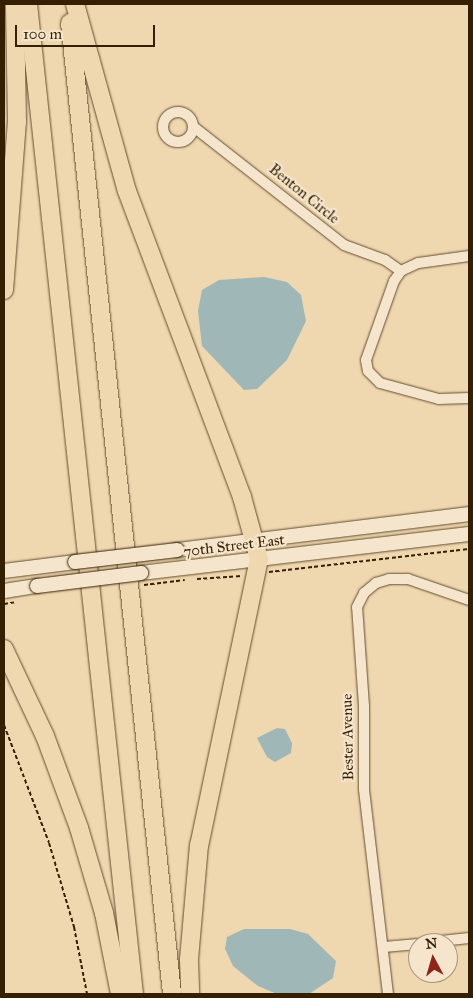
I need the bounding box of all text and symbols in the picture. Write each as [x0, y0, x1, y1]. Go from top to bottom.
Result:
scale bar [18, 15, 158, 47]
text: 100 m [23, 25, 62, 43]
street label: Benton Circle [265, 160, 343, 228]
street label: 70th Street East [182, 531, 286, 561]
street label: Bester Avenue [338, 693, 358, 781]
north arrow [408, 933, 458, 983]
text: N [425, 935, 438, 953]

